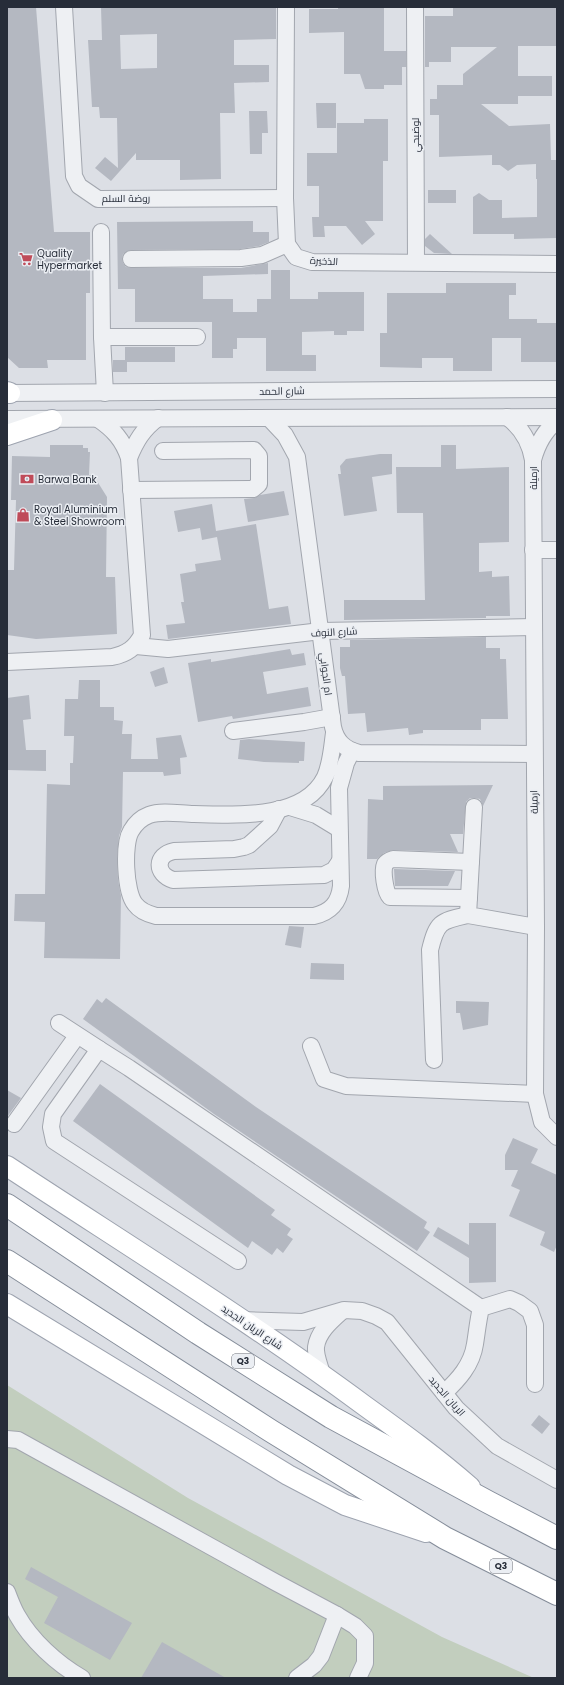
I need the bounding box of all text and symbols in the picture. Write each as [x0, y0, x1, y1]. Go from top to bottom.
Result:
street label: لوضيحي [408, 118, 423, 152]
street label: روضة السلم [102, 191, 150, 206]
place label: Quality Hypermarket [37, 246, 102, 273]
supermarket icon: Quality Hypermarket [18, 251, 34, 267]
street label: الذخيرة [310, 253, 338, 269]
street label: شارع الحمد [259, 383, 305, 399]
street label: ارميلة [526, 466, 541, 490]
bank icon: Barwa Bank [19, 471, 35, 487]
place label: Barwa Bank [38, 472, 98, 487]
place label: Royal Aluminium & Steel Showroom [34, 502, 125, 529]
shop icon: Royal Aluminium & Steel Showroom [15, 507, 31, 523]
street label: شارع النوف [310, 623, 358, 641]
street label: ام الجوابي [316, 652, 336, 696]
street label: ارميلة [526, 790, 542, 814]
street label: شارع الريان الجديد [218, 1301, 286, 1353]
road number: Q3 [232, 1354, 254, 1368]
street label: الريان الجديد [425, 1373, 469, 1419]
road number: Q3 [490, 1559, 512, 1573]

